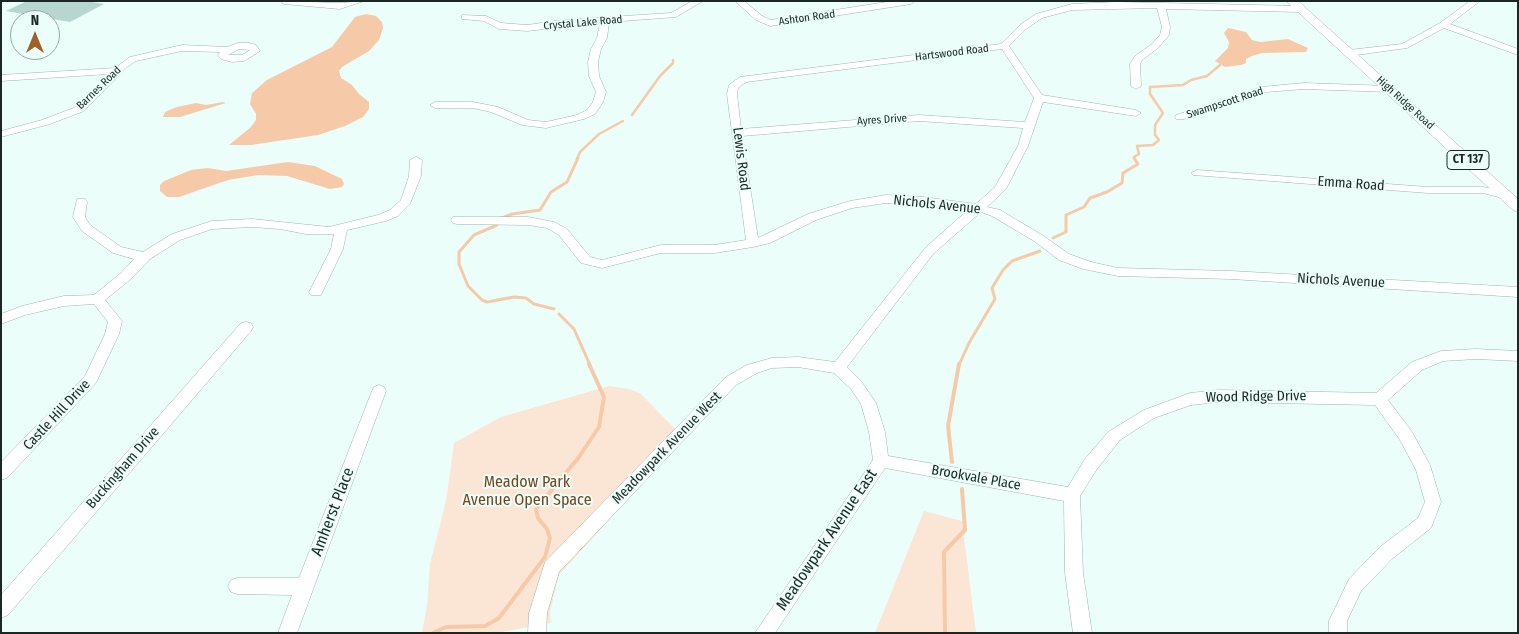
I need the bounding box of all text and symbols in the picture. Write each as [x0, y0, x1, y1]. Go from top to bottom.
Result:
street label: Ashton Road [778, 8, 836, 28]
north arrow [10, 10, 60, 60]
text: N [31, 12, 39, 29]
street label: Crystal Lake Road [543, 13, 623, 33]
street label: Hartswood Road [914, 42, 990, 64]
street label: Barnes Road [74, 64, 124, 112]
street label: High Ridge Road [1373, 74, 1437, 132]
street label: Swampscott Road [1185, 84, 1265, 122]
street label: Ayres Drive [856, 112, 908, 128]
street label: Lewis Road [729, 126, 753, 192]
road number: CT 137 [1447, 150, 1489, 170]
street label: Emma Road [1317, 173, 1385, 195]
street label: Nichols Avenue [892, 192, 982, 218]
street label: Nichols Avenue [1297, 270, 1385, 292]
street label: Castle Hill Drive [20, 376, 94, 454]
street label: Meadowpark Avenue West [609, 388, 725, 508]
street label: Wood Ridge Drive [1205, 388, 1307, 406]
street label: Buckingham Drive [83, 424, 163, 512]
street label: Brookvale Place [930, 462, 1022, 494]
street label: Amherst Place [307, 465, 359, 559]
street label: Meadowpark Avenue East [773, 466, 881, 614]
park label: Meadow Park Avenue Open Space [462, 473, 592, 511]

